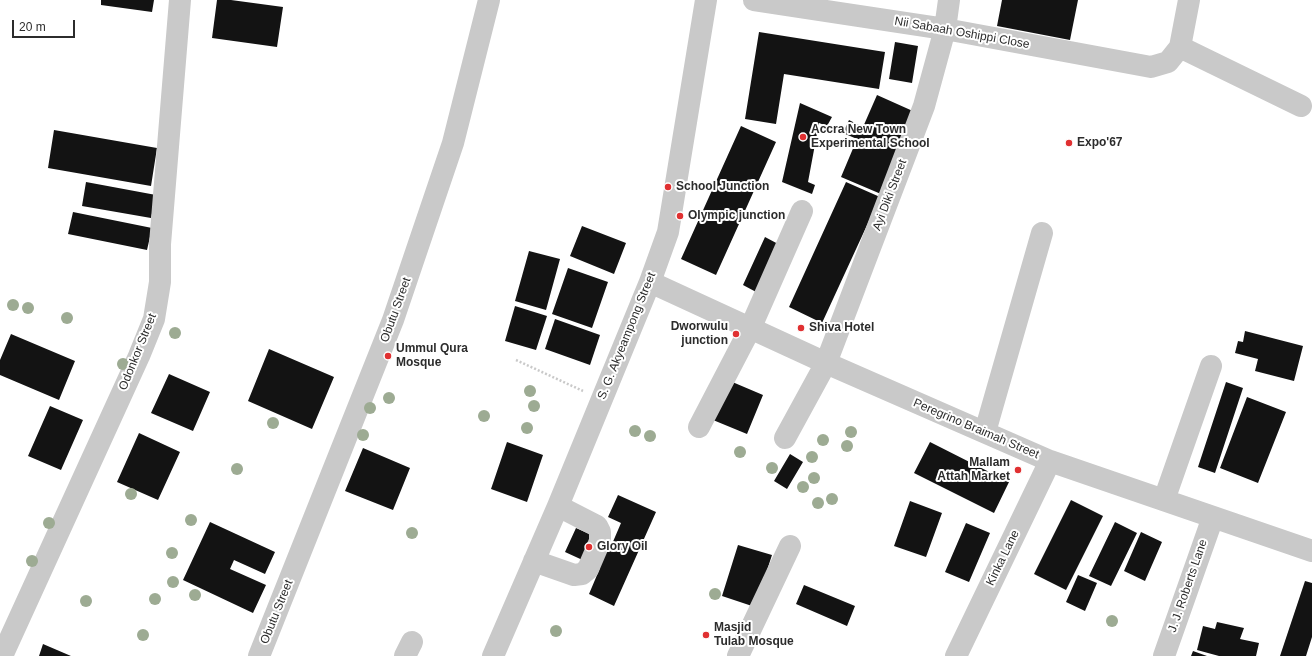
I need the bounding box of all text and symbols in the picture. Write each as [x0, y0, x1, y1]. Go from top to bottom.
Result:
scale bar [14, 12, 77, 38]
street label: Nii Sabaah Oshippi Close [893, 14, 1031, 52]
text: 20 m [19, 20, 46, 34]
place label: Accra New Town Experimental School [811, 123, 930, 151]
marker: Accra New Town Experimental School [798, 132, 808, 142]
place label: Expo'67 [1077, 136, 1123, 150]
marker: Expo'67 [1064, 138, 1074, 148]
street label: Ayi Diki Street [870, 157, 910, 233]
place label: School Junction [676, 180, 769, 194]
marker: School Junction [663, 182, 673, 192]
place label: Olympic junction [688, 209, 785, 223]
marker: Olympic junction [675, 211, 685, 221]
street label: S. G. Akyeampong Street [595, 270, 659, 402]
street label: Obutu Street [378, 276, 414, 344]
street label: Odonkor Street [116, 312, 160, 392]
place label: Dworwulu junction [671, 320, 728, 348]
place label: Shiva Hotel [809, 321, 874, 335]
marker: Shiva Hotel [796, 323, 806, 333]
marker: Dworwulu junction [731, 329, 741, 339]
place label: Ummul Qura Mosque [396, 342, 468, 370]
marker: Ummul Qura Mosque [383, 351, 393, 361]
street label: Peregrino Braimah Street [911, 396, 1041, 462]
place label: Mallam Attah Market [937, 456, 1010, 484]
marker: Mallam Attah Market [1013, 465, 1023, 475]
street label: Kinka Lane [983, 528, 1023, 588]
street label: J. J. Roberts Lane [1165, 538, 1211, 634]
place label: Glory Oil [597, 540, 648, 554]
marker: Glory Oil [584, 542, 594, 552]
street label: Obutu Street [258, 578, 296, 646]
place label: Masjid Tulab Mosque [714, 621, 794, 649]
marker: Masjid Tulab Mosque [701, 630, 711, 640]

